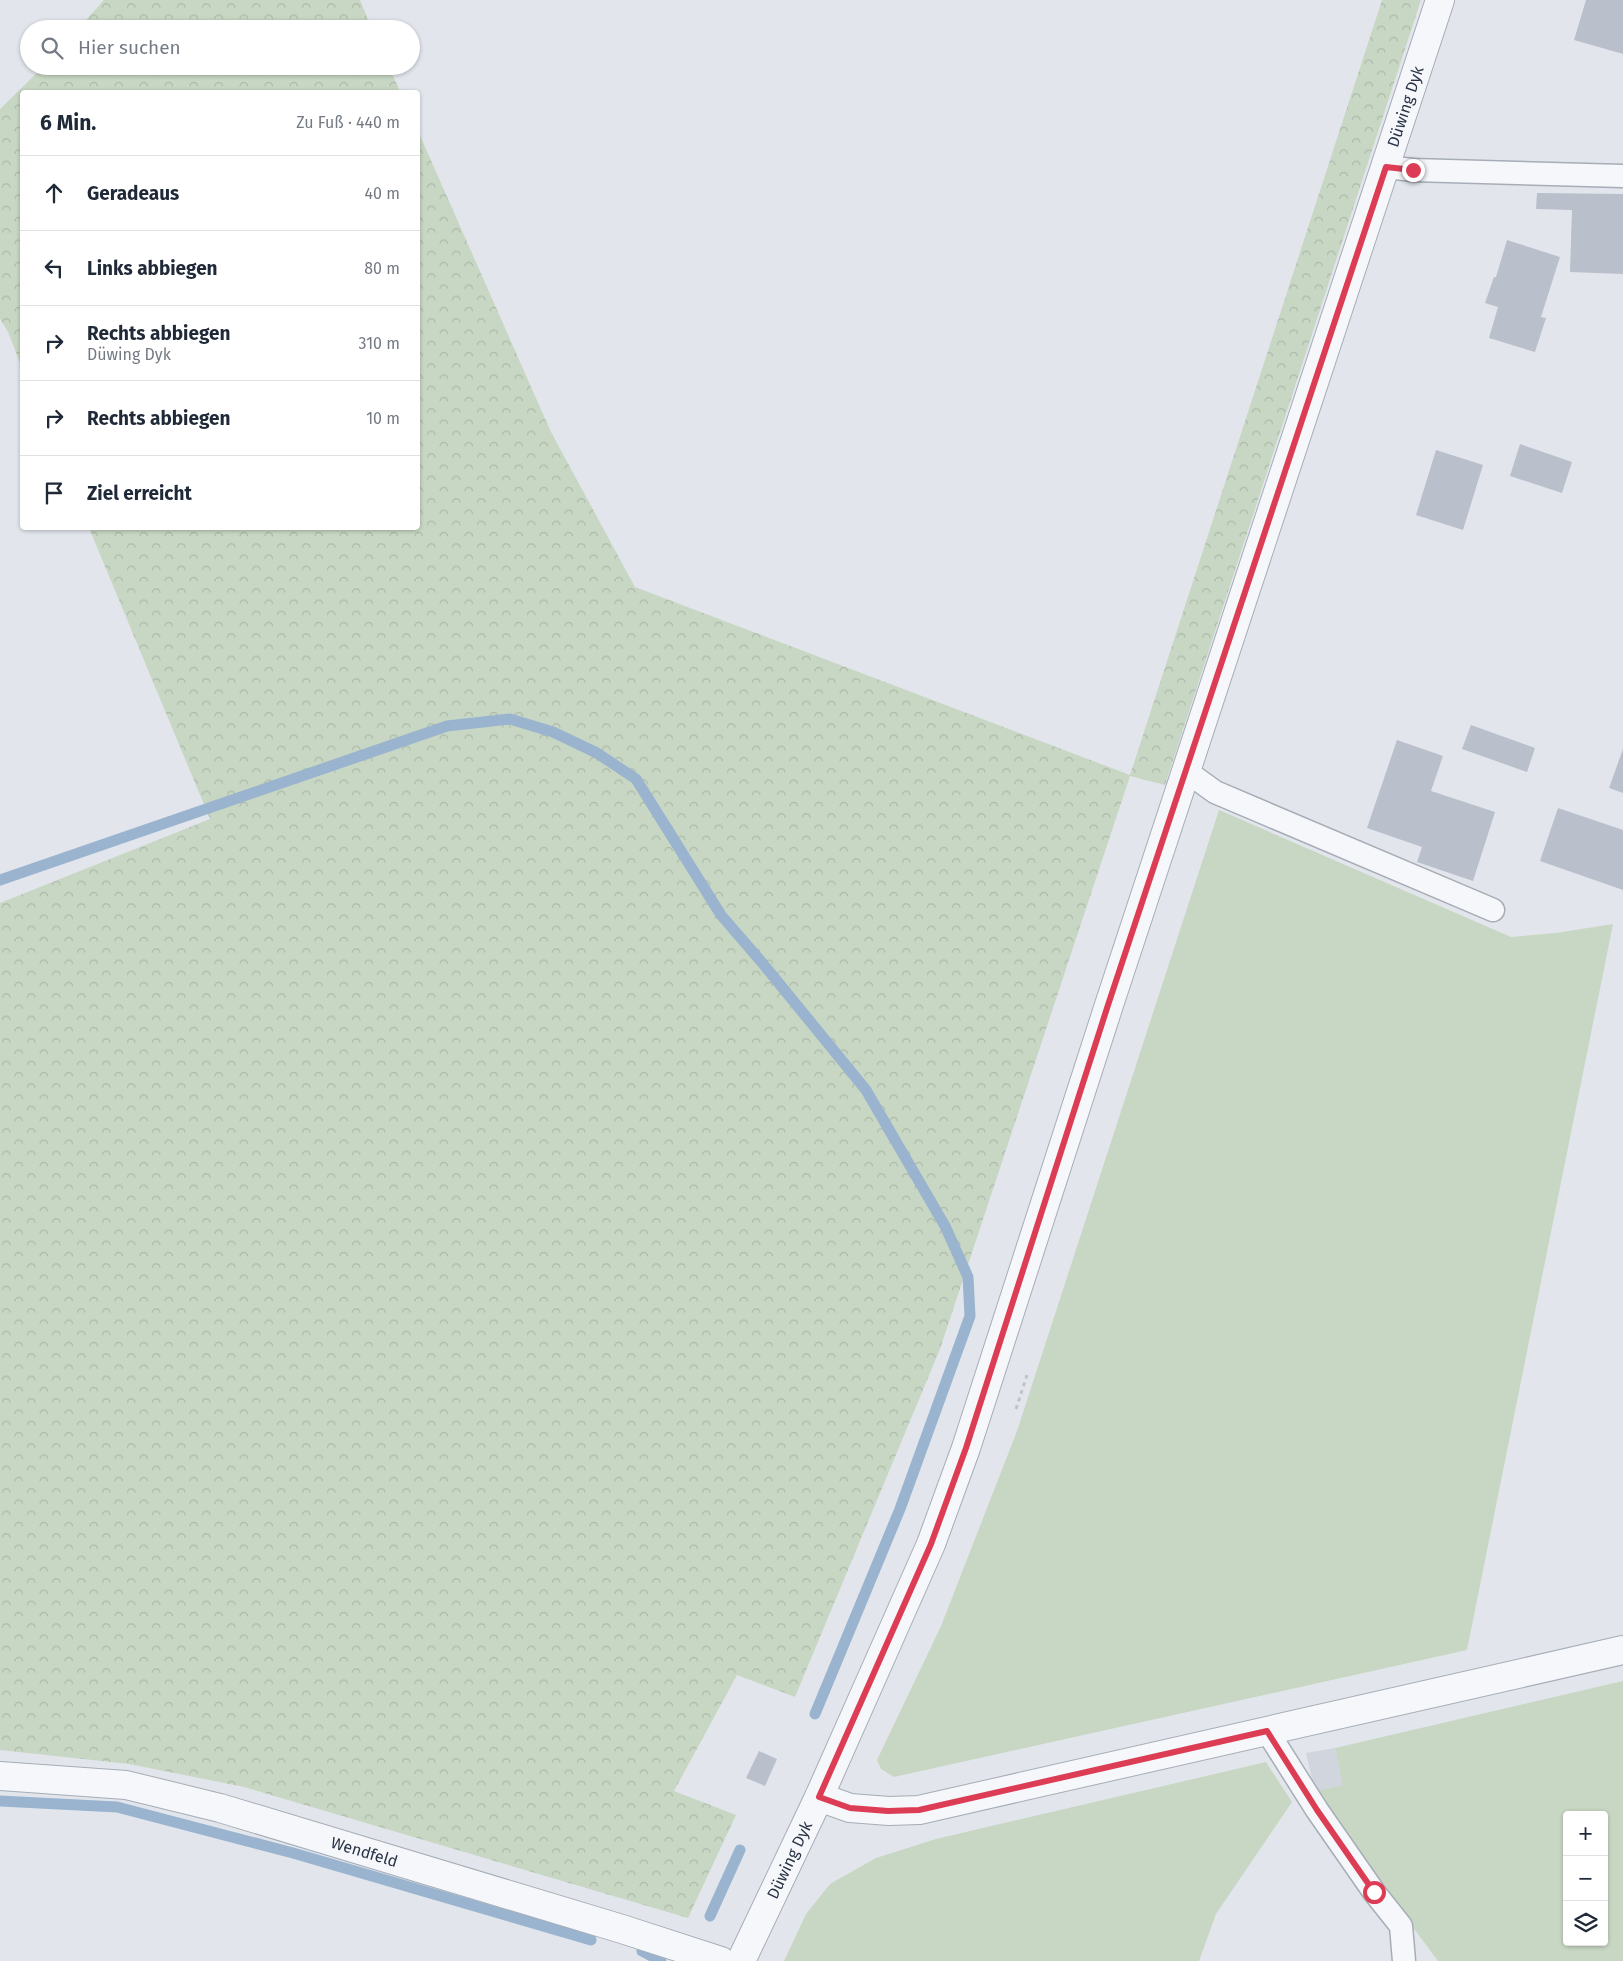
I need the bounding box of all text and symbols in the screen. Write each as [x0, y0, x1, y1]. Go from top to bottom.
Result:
search box [20, 20, 420, 75]
icon: search [38, 34, 66, 62]
text: Hier suchen [78, 36, 181, 59]
street label: Düwing Dyk [1383, 63, 1428, 149]
text: 6 Min. [40, 110, 96, 136]
text: Zu Fuß · 440 m [296, 113, 400, 132]
route end [1402, 159, 1425, 182]
icon: ahead [40, 179, 68, 207]
text: Geradeaus [87, 182, 179, 205]
text: 40 m [365, 184, 400, 203]
icon: left [40, 254, 68, 282]
text: Links abbiegen [87, 257, 218, 280]
text: 80 m [364, 259, 400, 278]
text: Rechts abbiegen [87, 322, 230, 345]
icon: right [40, 329, 68, 357]
text: 310 m [359, 334, 400, 353]
text: Düwing Dyk [87, 345, 171, 364]
icon: right [40, 404, 68, 432]
text: Rechts abbiegen [87, 407, 230, 430]
text: 10 m [366, 409, 400, 428]
icon: arrive [40, 479, 68, 507]
text: Ziel erreicht [87, 482, 192, 505]
map controls [1563, 1811, 1608, 1946]
button: + [1563, 1811, 1608, 1856]
street label: Düwing Dyk [763, 1817, 817, 1902]
street label: Wendfeld [329, 1833, 400, 1871]
button: − [1563, 1856, 1608, 1901]
route start [1363, 1881, 1386, 1904]
button: layers [1563, 1901, 1608, 1946]

